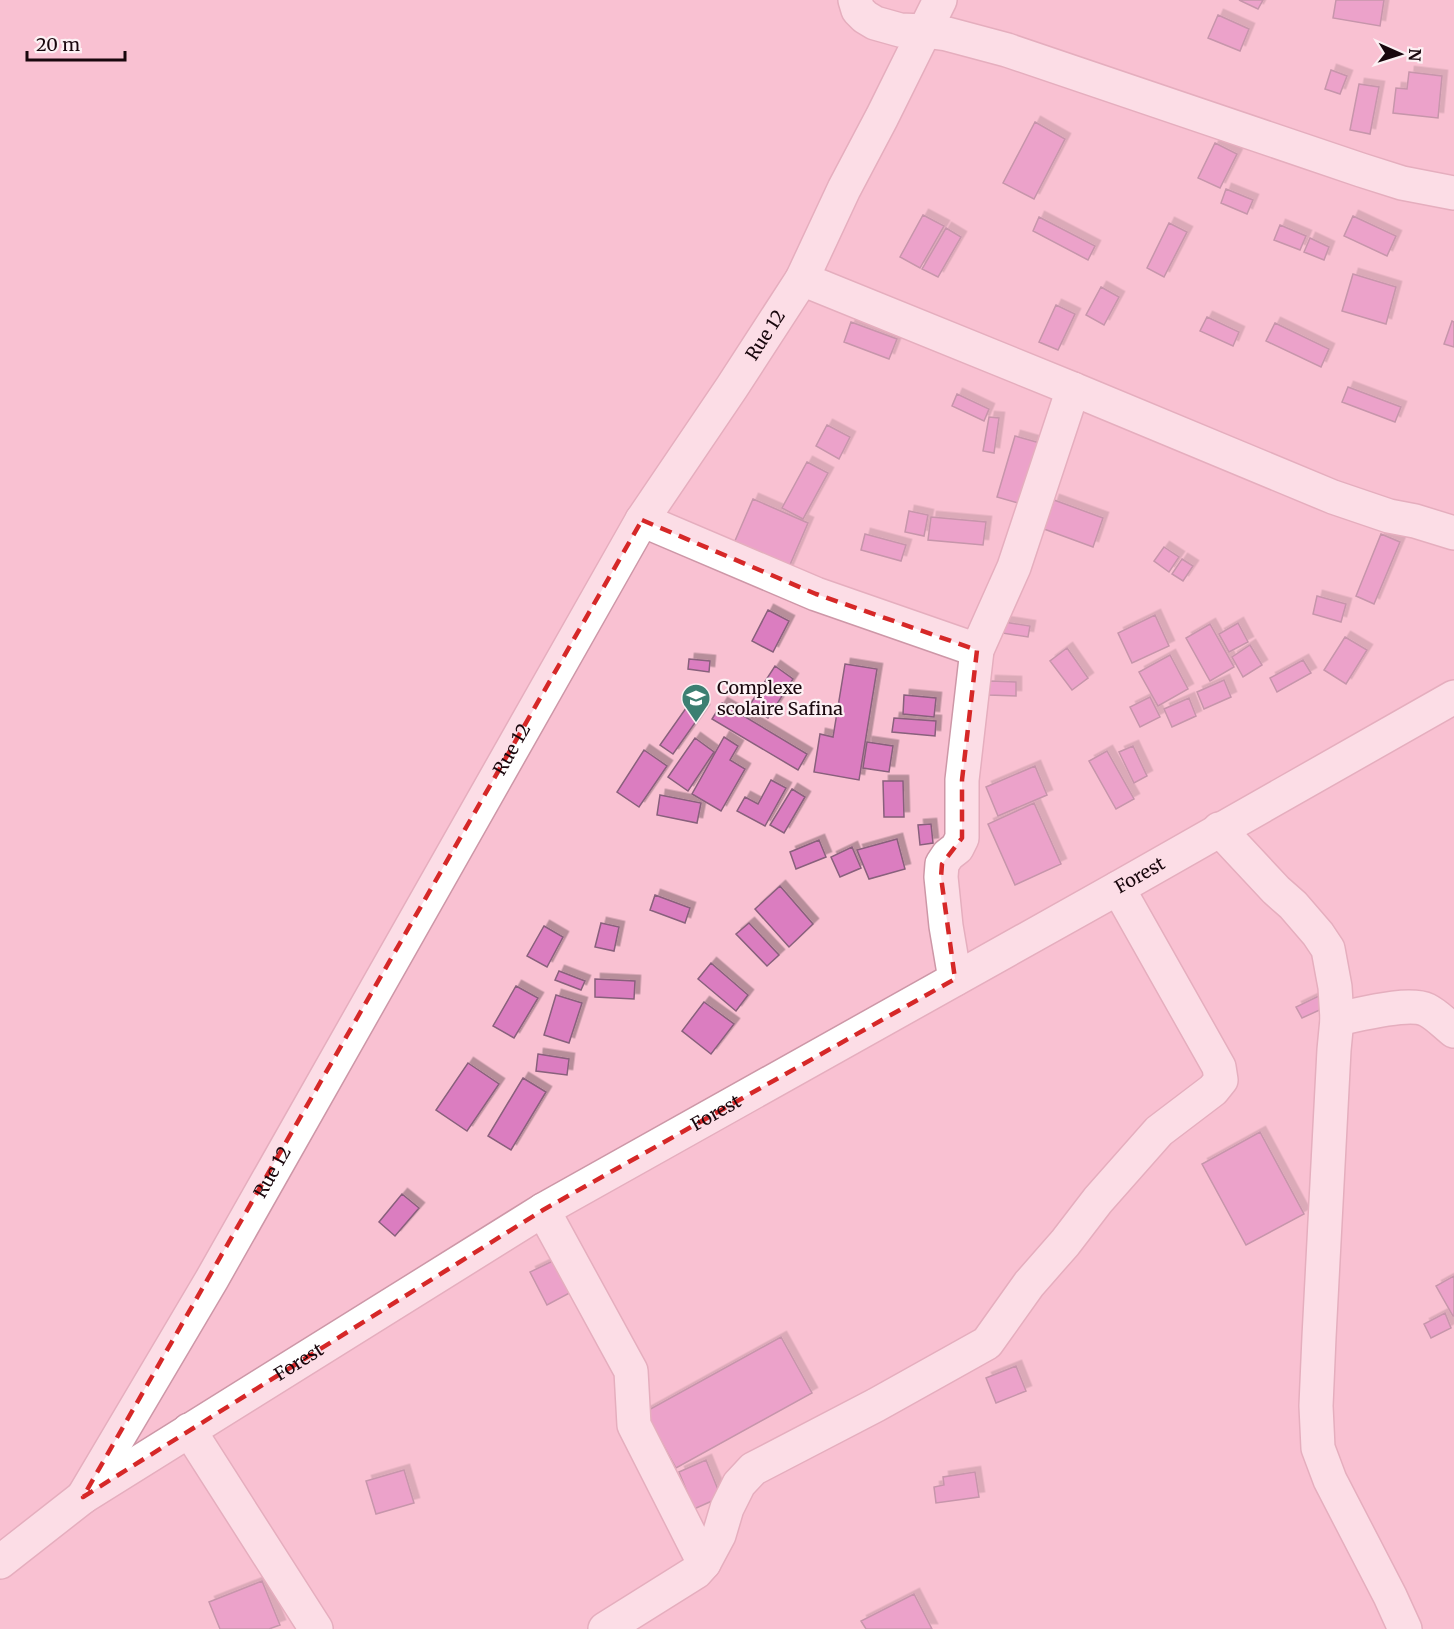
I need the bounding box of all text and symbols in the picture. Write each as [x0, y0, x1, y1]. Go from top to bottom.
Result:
scale bar [27, 24, 124, 62]
north arrow [1370, 24, 1430, 84]
text: 20 m [36, 33, 80, 56]
text: N [1405, 48, 1425, 62]
street label: Rue 12 [740, 305, 790, 365]
place label: Complexe scolaire Safina [717, 676, 843, 720]
school or university icon: Complexe scolaire Safina [680, 682, 712, 724]
street label: Rue 12 [488, 719, 535, 779]
street label: Forest [1111, 852, 1169, 898]
street label: Forest [687, 1089, 745, 1136]
street label: Rue 12 [248, 1142, 296, 1202]
street label: Forest [270, 1338, 328, 1386]

